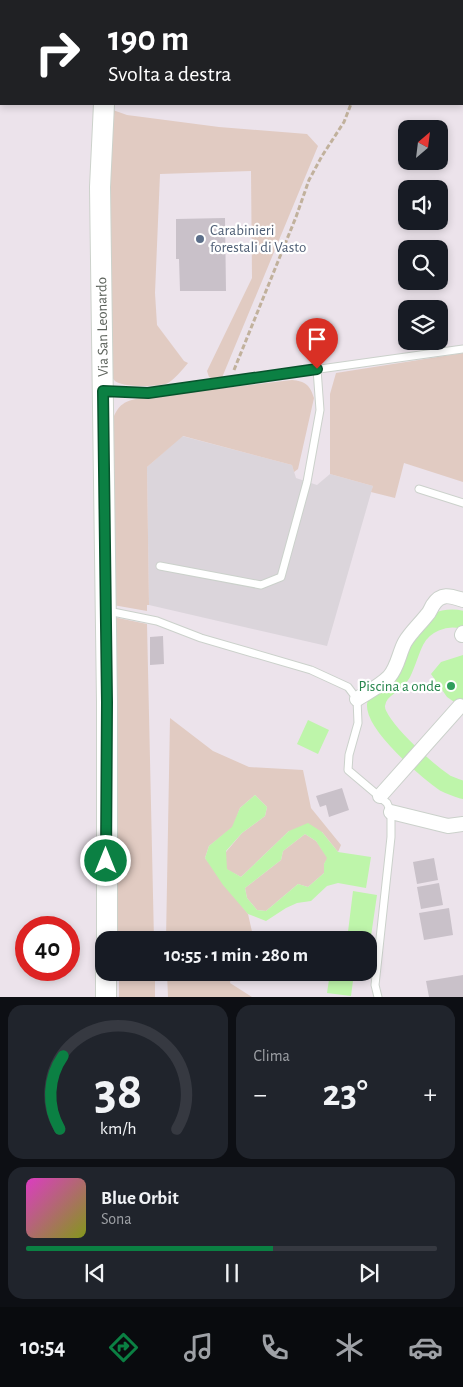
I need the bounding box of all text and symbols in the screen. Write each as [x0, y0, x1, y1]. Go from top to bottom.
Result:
icon: right [25, 20, 90, 85]
text: 190 m [108, 22, 189, 57]
text: Svolta a destra [108, 63, 232, 85]
north arrow [398, 120, 448, 170]
map controls [398, 120, 448, 350]
button: sound [398, 180, 448, 230]
place label: Carabinieri forestali di Vasto [210, 223, 306, 255]
marker: Carabinieri forestali di Vasto [194, 233, 206, 245]
button: search [398, 240, 448, 290]
street label: Via San Leonardo [94, 277, 111, 377]
button: layers [398, 300, 448, 350]
pin [296, 318, 338, 369]
icon: arrive [303, 325, 331, 353]
place label: Piscina a onde [358, 679, 441, 694]
marker: Piscina a onde [445, 680, 457, 692]
position arrow [79, 834, 131, 886]
speed limit sign: 40 [15, 916, 80, 981]
text: 10:55 · 1 min · 280 m [164, 946, 308, 965]
text: Clima [254, 1048, 290, 1064]
text: 38 [94, 1066, 142, 1118]
text: 23° [323, 1075, 368, 1113]
text: − [254, 1081, 267, 1109]
text: + [424, 1081, 437, 1109]
text: km/h [99, 1120, 136, 1138]
text: Blue Orbit [101, 1189, 179, 1208]
text: Sona [101, 1211, 132, 1227]
icon: previous [81, 1259, 109, 1287]
icon: pause [218, 1259, 246, 1287]
icon: next [355, 1259, 383, 1287]
icon: directions [106, 1330, 141, 1365]
icon: music [181, 1330, 216, 1365]
icon: phone [257, 1330, 292, 1365]
icon: climate [332, 1330, 367, 1365]
icon: car [408, 1330, 443, 1365]
text: 10:54 [20, 1336, 65, 1358]

